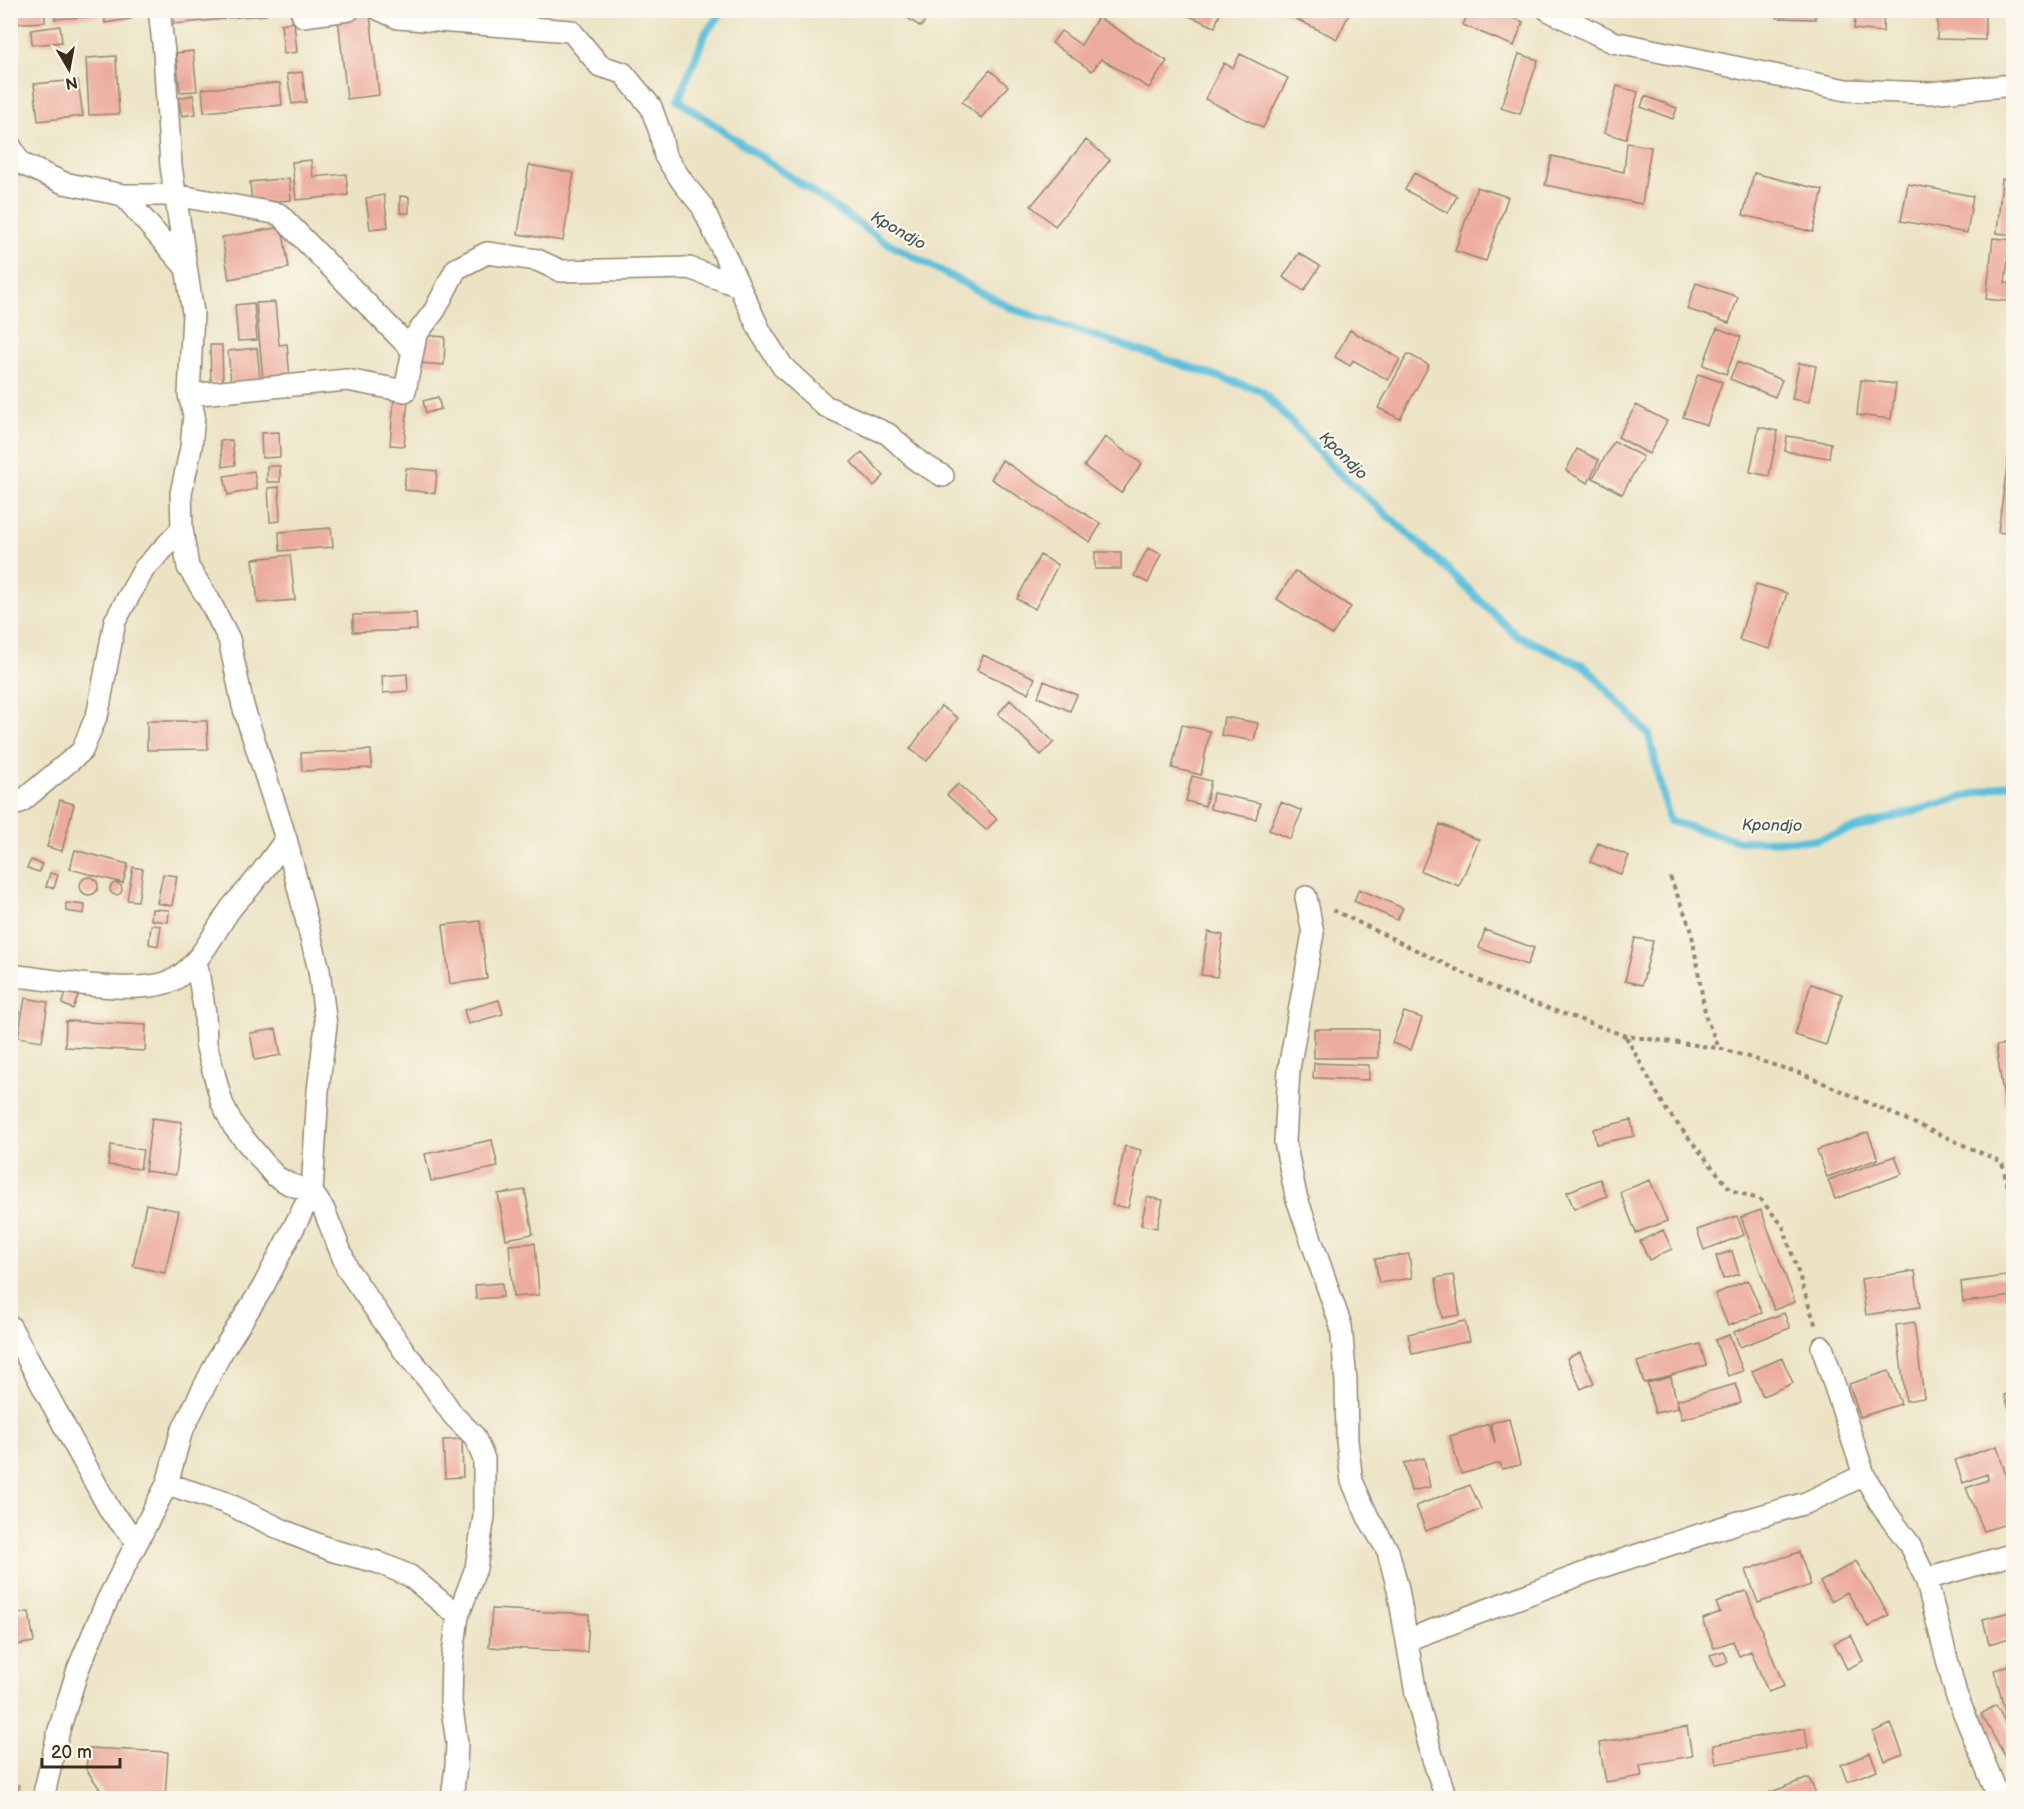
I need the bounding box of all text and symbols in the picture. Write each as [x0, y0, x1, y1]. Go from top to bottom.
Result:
north arrow [39, 39, 99, 99]
text: N [64, 72, 79, 93]
water label: Kpondjo [867, 208, 929, 254]
water label: Kpondjo [1315, 428, 1371, 484]
water label: Kpondjo [1742, 816, 1802, 836]
scale bar [42, 1731, 120, 1769]
text: 20 m [51, 1742, 92, 1763]

